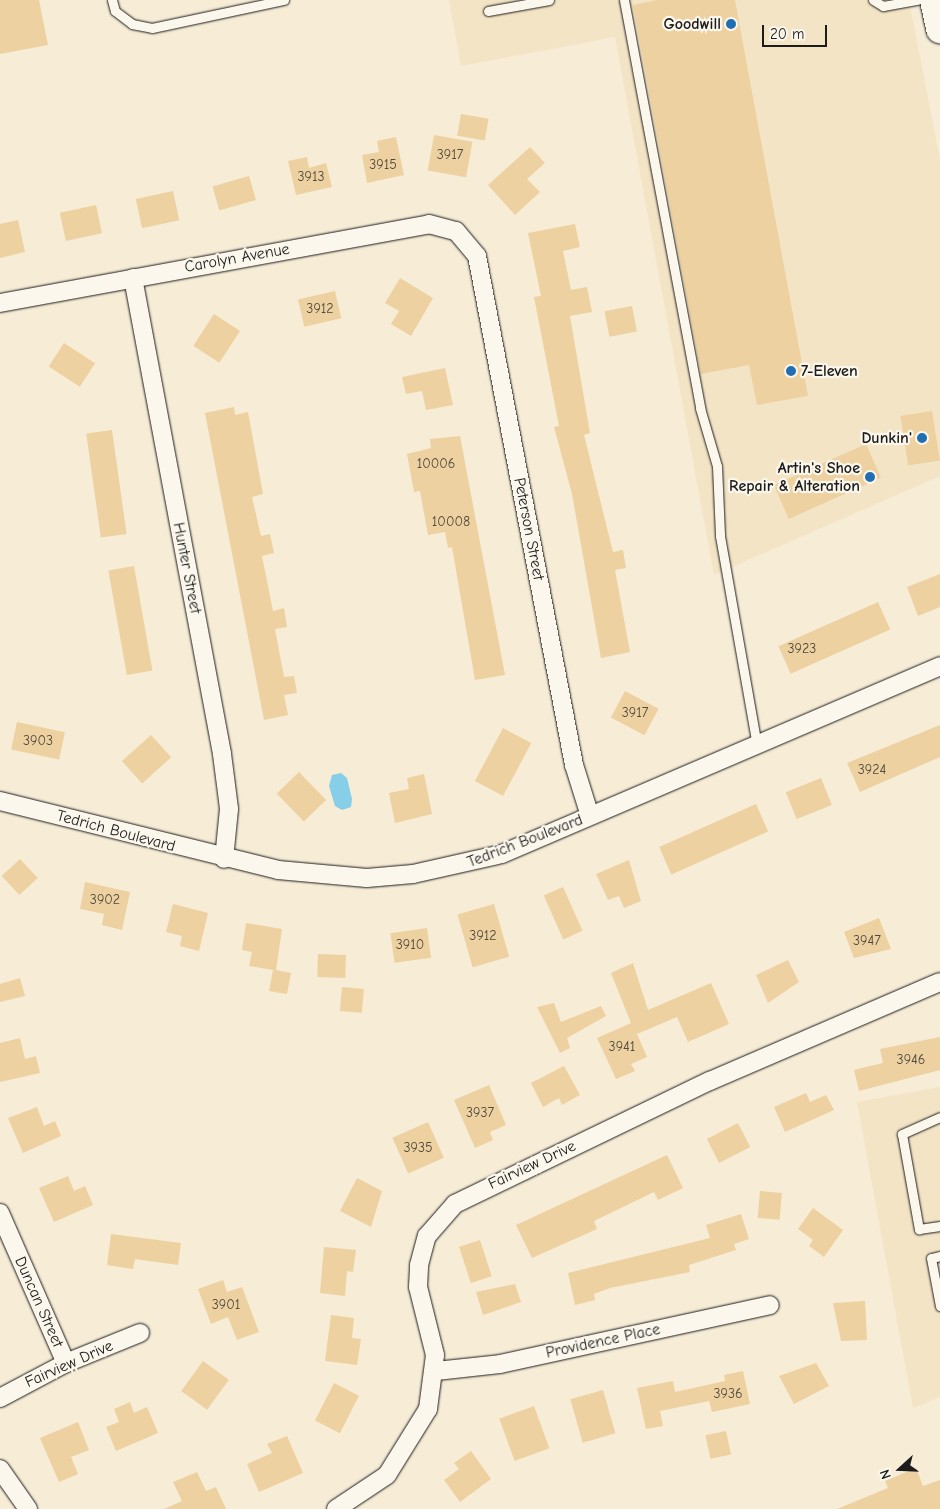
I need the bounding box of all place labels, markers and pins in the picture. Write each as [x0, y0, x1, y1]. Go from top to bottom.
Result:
place label: Goodwill [663, 14, 721, 34]
marker: Goodwill [725, 18, 737, 30]
place label: 7-Eleven [801, 361, 858, 381]
marker: 7-Eleven [785, 365, 797, 377]
place label: Dunkin' [861, 428, 912, 448]
marker: Dunkin' [916, 432, 928, 444]
place label: Artin's Shoe Repair & Alteration [729, 458, 860, 496]
marker: Artin's Shoe Repair & Alteration [864, 471, 876, 483]

